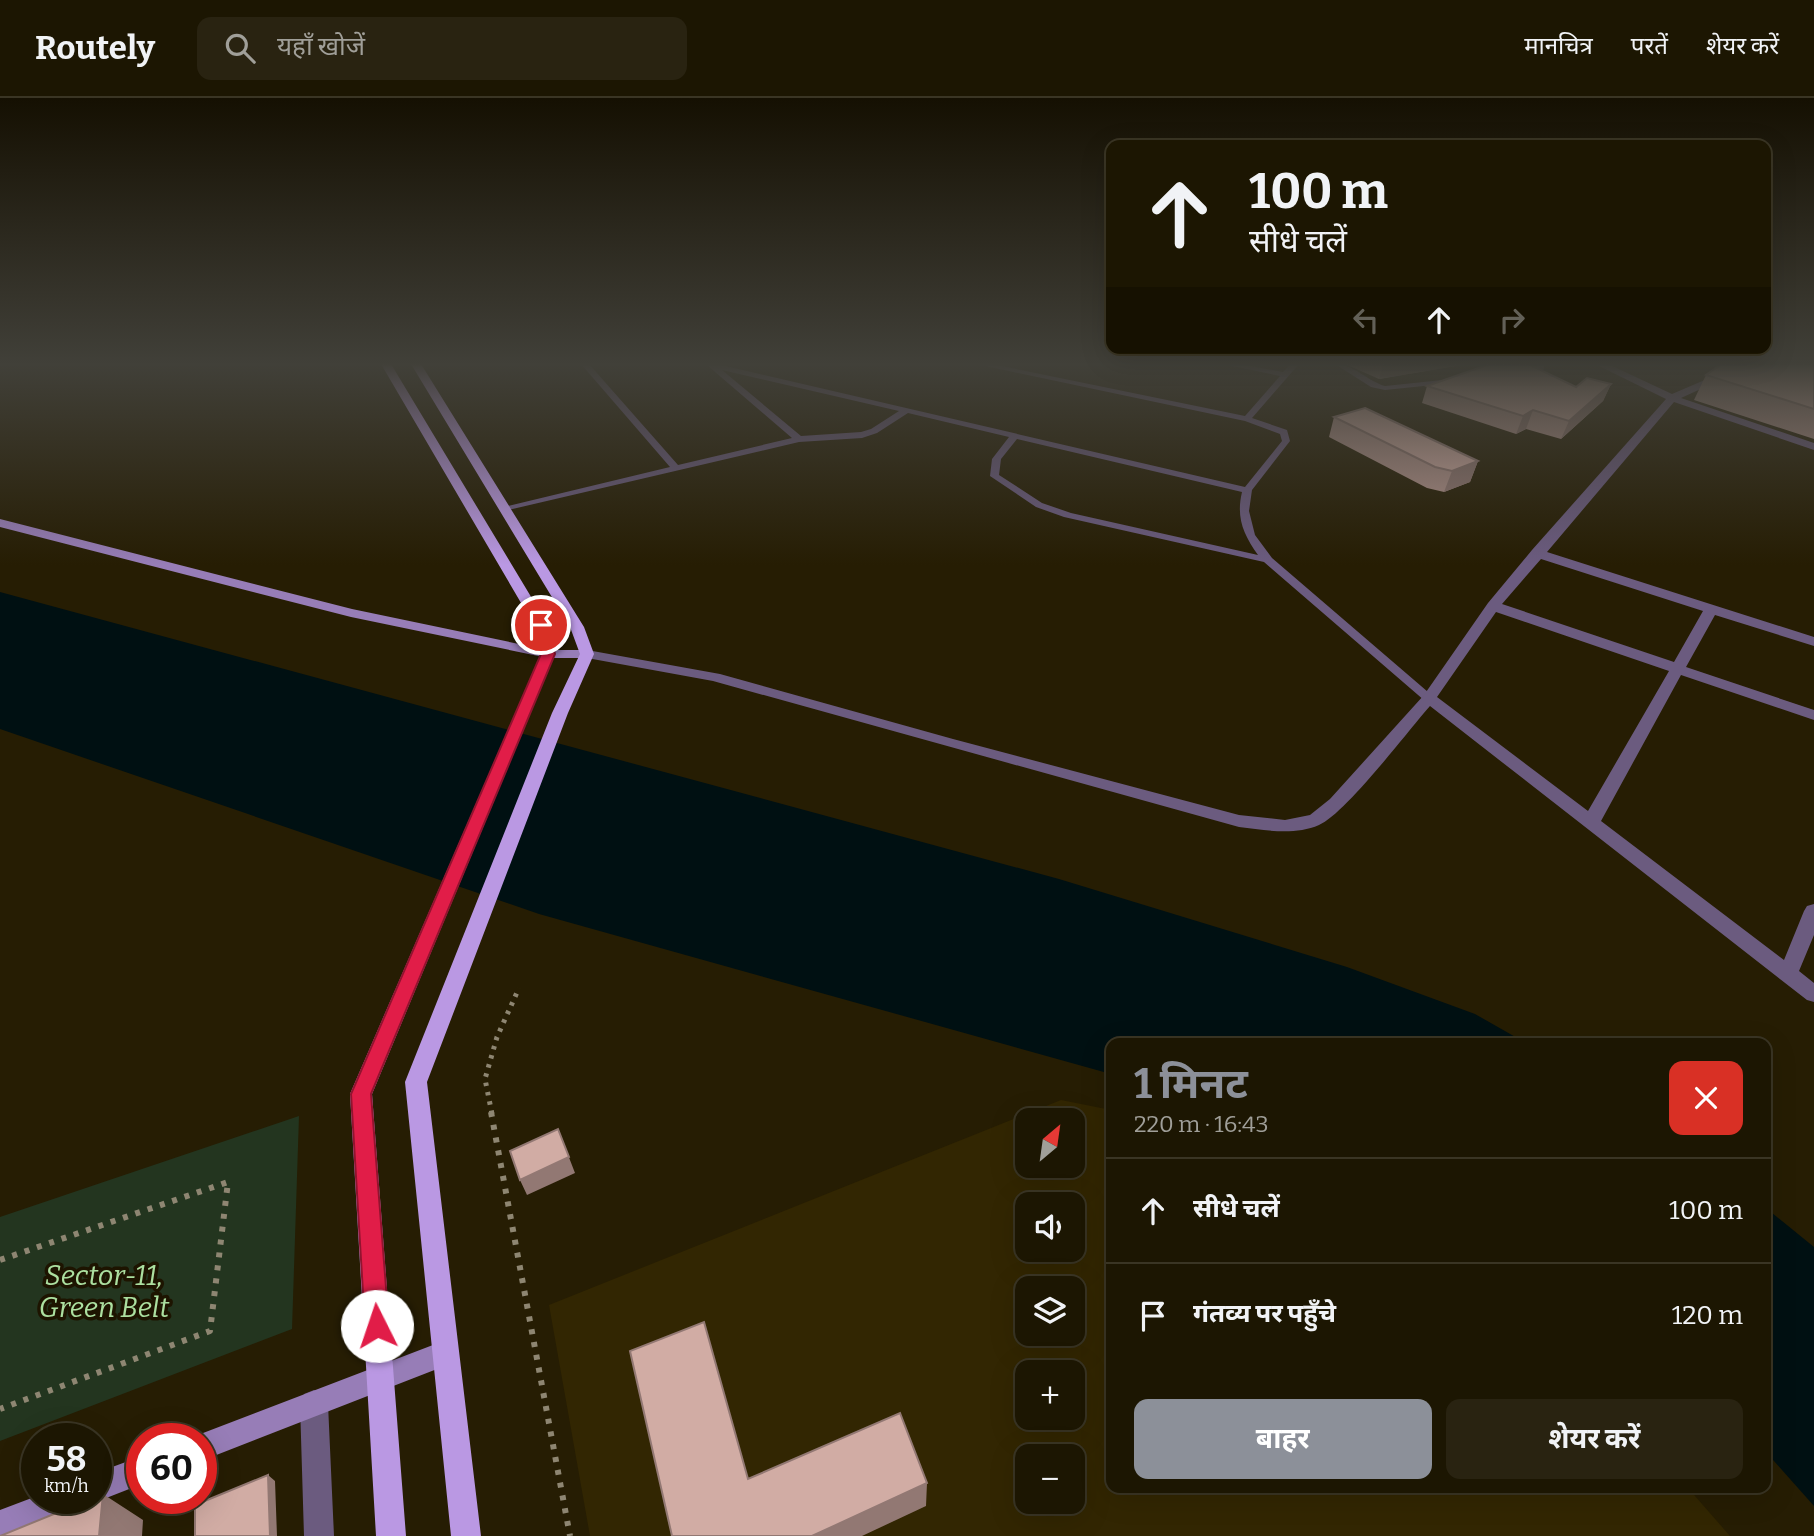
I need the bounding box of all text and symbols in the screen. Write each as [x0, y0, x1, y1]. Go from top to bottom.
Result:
search box [197, 17, 687, 80]
text: Routely [35, 28, 155, 68]
icon: search [221, 29, 259, 67]
text: यहाँ खोजें [277, 31, 365, 62]
text: मानचित्र [1524, 32, 1593, 60]
text: परतें [1631, 32, 1668, 60]
text: शेयर करें [1706, 32, 1779, 60]
text: 100 m [1249, 162, 1388, 221]
icon: ahead [1134, 168, 1225, 259]
text: सीधे चलें [1249, 222, 1347, 260]
icon: left [1347, 301, 1385, 339]
icon: ahead [1420, 301, 1458, 339]
icon: right [1493, 301, 1531, 339]
pin [511, 595, 571, 655]
icon: arrive [522, 606, 560, 644]
text: 1 मिनट [1134, 1059, 1248, 1109]
button: close [1669, 1061, 1743, 1135]
north arrow [1015, 1108, 1085, 1178]
map controls [1015, 1108, 1085, 1514]
text: 220 m · 16:43 [1134, 1110, 1269, 1138]
button: sound [1015, 1192, 1085, 1262]
icon: ahead [1134, 1192, 1172, 1230]
text: सीधे चलें [1193, 1193, 1280, 1224]
text: 100 m [1669, 1195, 1743, 1226]
park label: Sector-11, Green Belt [39, 1259, 170, 1324]
button: layers [1015, 1276, 1085, 1346]
position arrow [340, 1289, 414, 1363]
icon: arrive [1134, 1297, 1172, 1335]
text: गंतव्य पर पहुँचे [1193, 1298, 1336, 1329]
text: 120 m [1672, 1300, 1743, 1331]
button: + [1015, 1360, 1085, 1430]
button: बाहर [1134, 1399, 1432, 1479]
button: शेयर करें [1446, 1399, 1743, 1479]
speed limit sign: 60 [126, 1423, 217, 1514]
text: 58 [46, 1438, 87, 1480]
button: − [1015, 1444, 1085, 1514]
text: km/h [44, 1475, 89, 1497]

